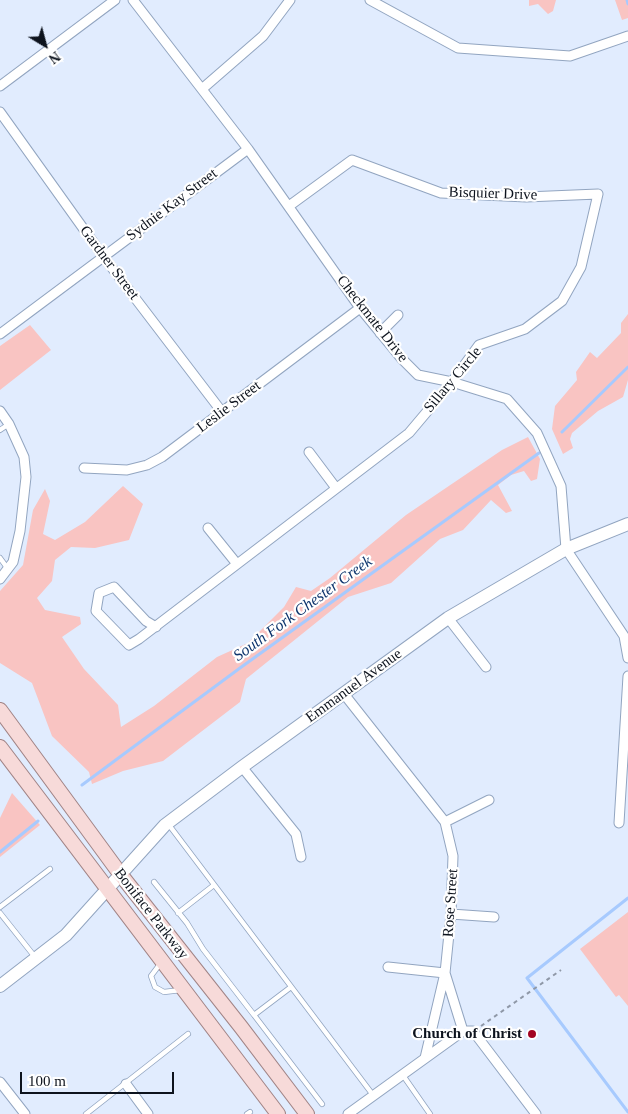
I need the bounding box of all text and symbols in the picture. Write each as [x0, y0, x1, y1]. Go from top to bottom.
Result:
north arrow [20, 20, 70, 70]
text: N [46, 48, 63, 66]
street label: Sydnie Kay Street [123, 165, 221, 245]
street label: Bisquier Drive [448, 183, 538, 205]
street label: Gardner Street [75, 222, 143, 304]
street label: Checkmate Drive [332, 272, 412, 366]
street label: Sillary Circle [420, 343, 486, 417]
street label: Leslie Street [193, 377, 265, 437]
water label: South Fork Chester Creek [230, 552, 376, 666]
street label: Emmanuel Avenue [302, 645, 406, 727]
street label: Boniface Parkway [110, 865, 192, 963]
street label: Rose Street [440, 868, 462, 938]
place label: Church of Christ [412, 1025, 522, 1043]
marker: Church of Christ [526, 1028, 538, 1040]
scale bar [22, 1062, 176, 1094]
text: 100 m [28, 1073, 66, 1089]

